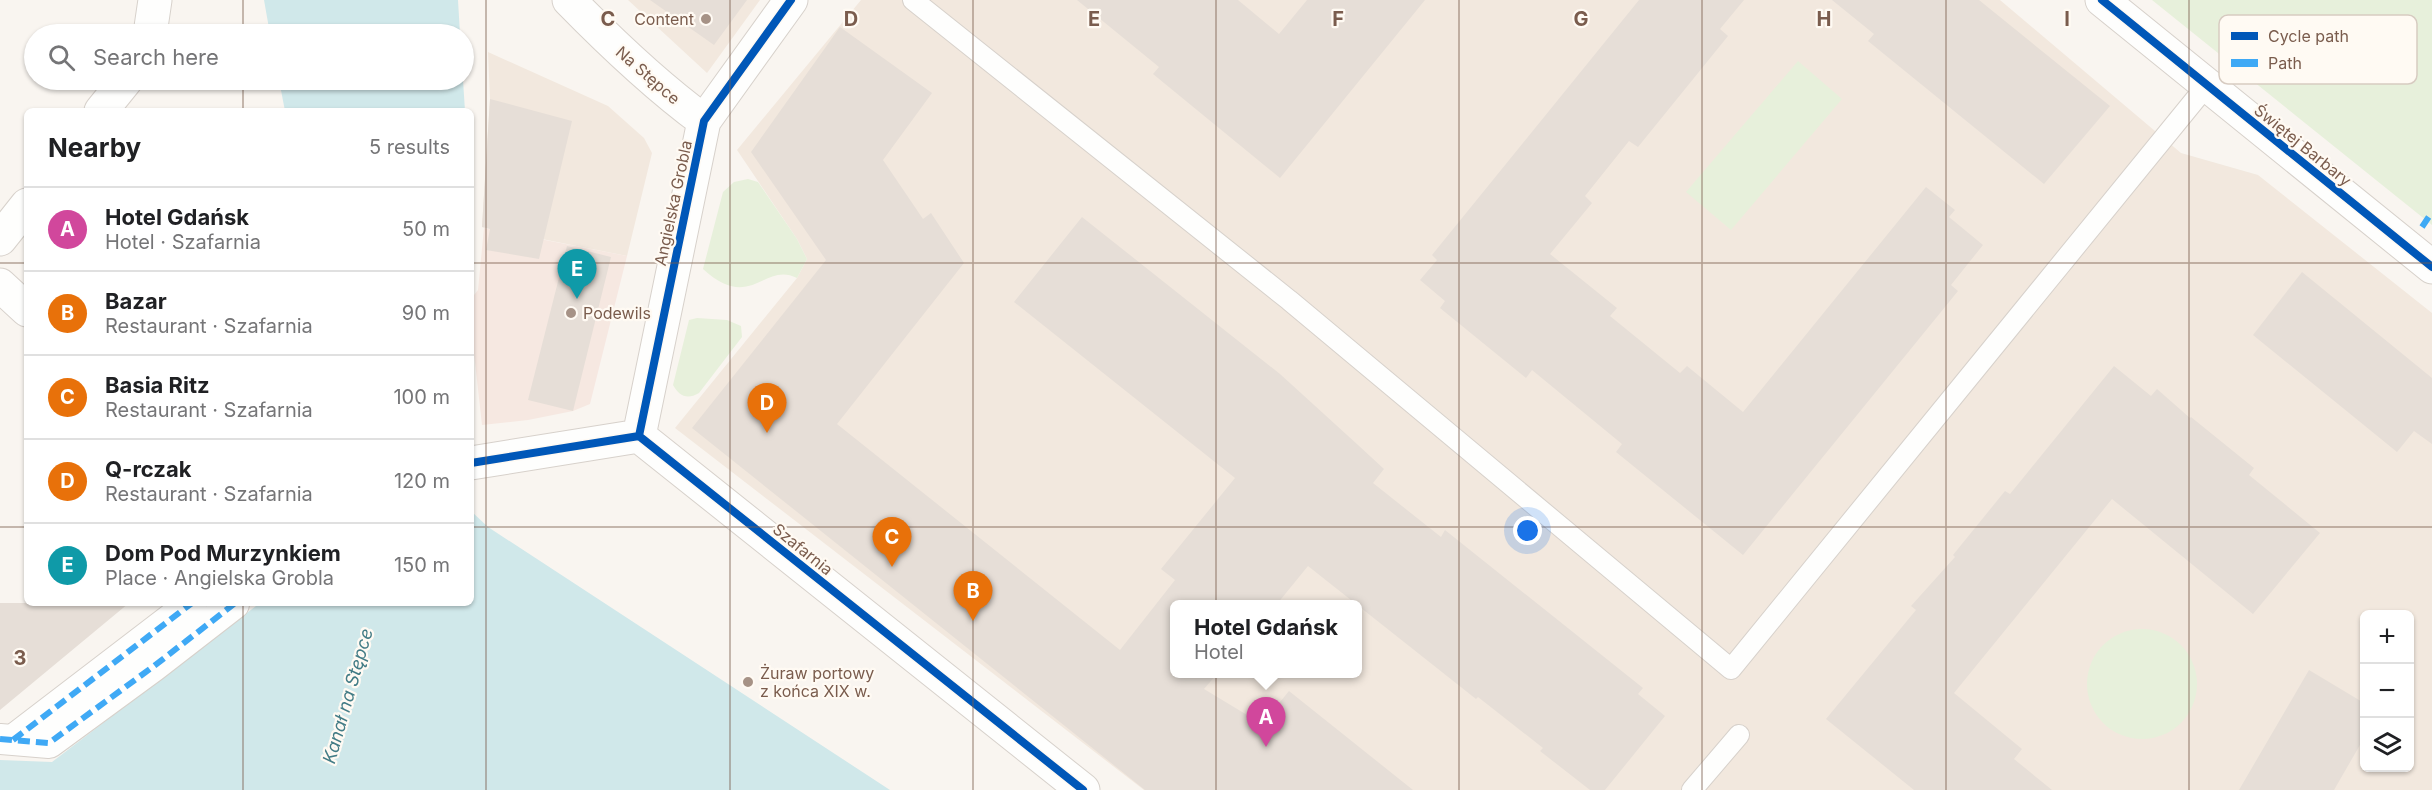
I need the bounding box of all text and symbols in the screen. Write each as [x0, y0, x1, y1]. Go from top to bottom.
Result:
text: C [601, 7, 615, 31]
text: D [844, 7, 858, 31]
text: E [1088, 7, 1100, 31]
text: F [1332, 7, 1344, 31]
text: G [1573, 7, 1589, 31]
text: H [1817, 7, 1831, 31]
text: I [2064, 7, 2070, 31]
place label: Content [634, 9, 694, 29]
marker: Content [699, 12, 713, 26]
legend [2219, 15, 2417, 84]
search box [24, 24, 474, 90]
text: Cycle path [2268, 26, 2349, 46]
icon: search [45, 41, 78, 74]
street label: Na Stępce [612, 42, 684, 108]
text: Search here [93, 44, 219, 70]
text: Path [2268, 53, 2302, 73]
street label: Świętej Barbary [2250, 100, 2356, 190]
text: Nearby [48, 132, 141, 163]
text: 5 results [369, 135, 450, 159]
street label: Angielska Grobla [650, 138, 696, 268]
text: Hotel Gdańsk [105, 204, 249, 230]
text: A [60, 217, 75, 241]
text: 50 m [402, 217, 450, 241]
text: Hotel · Szafarnia [105, 230, 261, 254]
pin: E [558, 250, 596, 299]
text: Bazar [105, 288, 167, 314]
text: B [61, 301, 74, 325]
text: 90 m [402, 301, 450, 325]
place label: Podewils [583, 303, 651, 323]
marker: Podewils [564, 306, 578, 320]
text: Restaurant · Szafarnia [105, 314, 313, 338]
text: Basia Ritz [105, 372, 210, 398]
pin: D [748, 384, 786, 433]
text: C [60, 385, 75, 409]
text: 100 m [393, 385, 450, 409]
text: Restaurant · Szafarnia [105, 398, 313, 422]
text: Q-rczak [105, 456, 191, 482]
text: D [60, 469, 75, 493]
text: 120 m [394, 469, 450, 493]
text: Restaurant · Szafarnia [105, 482, 313, 506]
your location [1513, 516, 1542, 545]
pin: C [872, 518, 912, 567]
street label: Szafarnia [769, 519, 837, 579]
text: Dom Pod Murzynkiem [105, 540, 341, 566]
text: E [61, 553, 74, 577]
text: 150 m [394, 553, 450, 577]
text: Place · Angielska Grobla [105, 566, 334, 590]
pin: B [954, 572, 992, 621]
popup [1170, 600, 1362, 678]
map controls [2360, 610, 2414, 772]
button: + [2360, 610, 2414, 664]
text: Hotel Gdańsk [1194, 614, 1338, 640]
water label: Kanał na Stępce [318, 626, 377, 766]
text: Hotel [1194, 640, 1244, 664]
text: 3 [14, 646, 26, 670]
place label: Żuraw portowy z końca XIX w. [760, 663, 874, 701]
button: − [2360, 664, 2414, 718]
marker: Żuraw portowy z końca XIX w. [741, 675, 755, 689]
pin: A [1246, 698, 1286, 747]
button: layers [2360, 718, 2414, 772]

